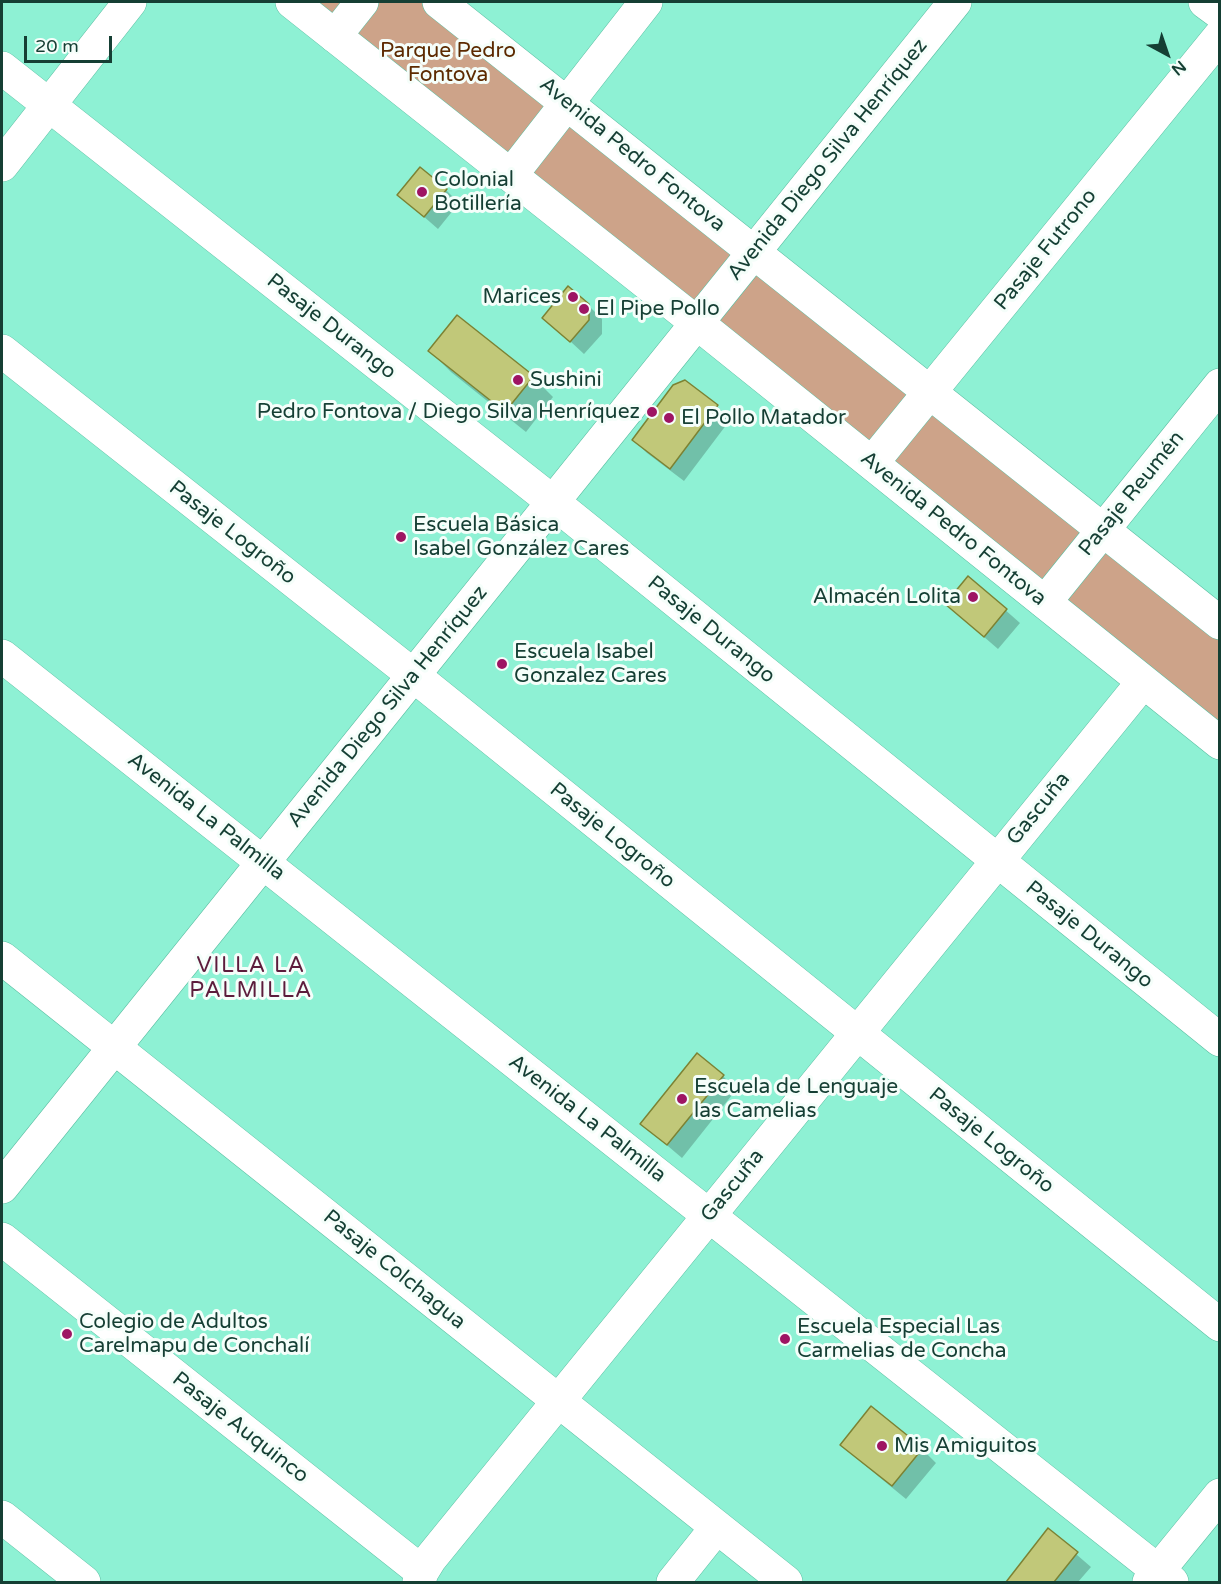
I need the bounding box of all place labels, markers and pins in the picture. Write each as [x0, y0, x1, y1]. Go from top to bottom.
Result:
place label: Colonial Botillería [434, 167, 522, 217]
marker: Colonial Botillería [415, 185, 429, 199]
place label: Marices [483, 284, 561, 310]
marker: Marices [566, 290, 580, 304]
place label: El Pipe Pollo [596, 296, 720, 322]
marker: El Pipe Pollo [577, 302, 591, 316]
place label: Sushini [530, 367, 602, 393]
marker: Sushini [511, 373, 525, 387]
place label: Pedro Fontova / Diego Silva Henríquez [257, 399, 640, 425]
marker: Pedro Fontova / Diego Silva Henríquez [645, 405, 659, 419]
place label: El Pollo Matador [681, 405, 846, 431]
marker: El Pollo Matador [662, 411, 676, 425]
place label: Escuela Básica Isabel González Cares [413, 512, 629, 562]
marker: Escuela Básica Isabel González Cares [394, 530, 408, 544]
place label: Almacén Lolita [813, 584, 961, 610]
marker: Almacén Lolita [966, 590, 980, 604]
place label: Escuela Isabel Gonzalez Cares [514, 639, 667, 689]
marker: Escuela Isabel Gonzalez Cares [495, 657, 509, 671]
place label: Escuela de Lenguaje las Camelias [694, 1074, 898, 1124]
marker: Escuela de Lenguaje las Camelias [675, 1092, 689, 1106]
place label: Colegio de Adultos Carelmapu de Conchalí [79, 1309, 309, 1359]
place label: Escuela Especial Las Carmelias de Concha [797, 1314, 1007, 1364]
marker: Colegio de Adultos Carelmapu de Conchalí [60, 1327, 74, 1341]
marker: Escuela Especial Las Carmelias de Concha [778, 1332, 792, 1346]
place label: Mis Amiguitos [894, 1433, 1037, 1459]
marker: Mis Amiguitos [875, 1439, 889, 1453]

